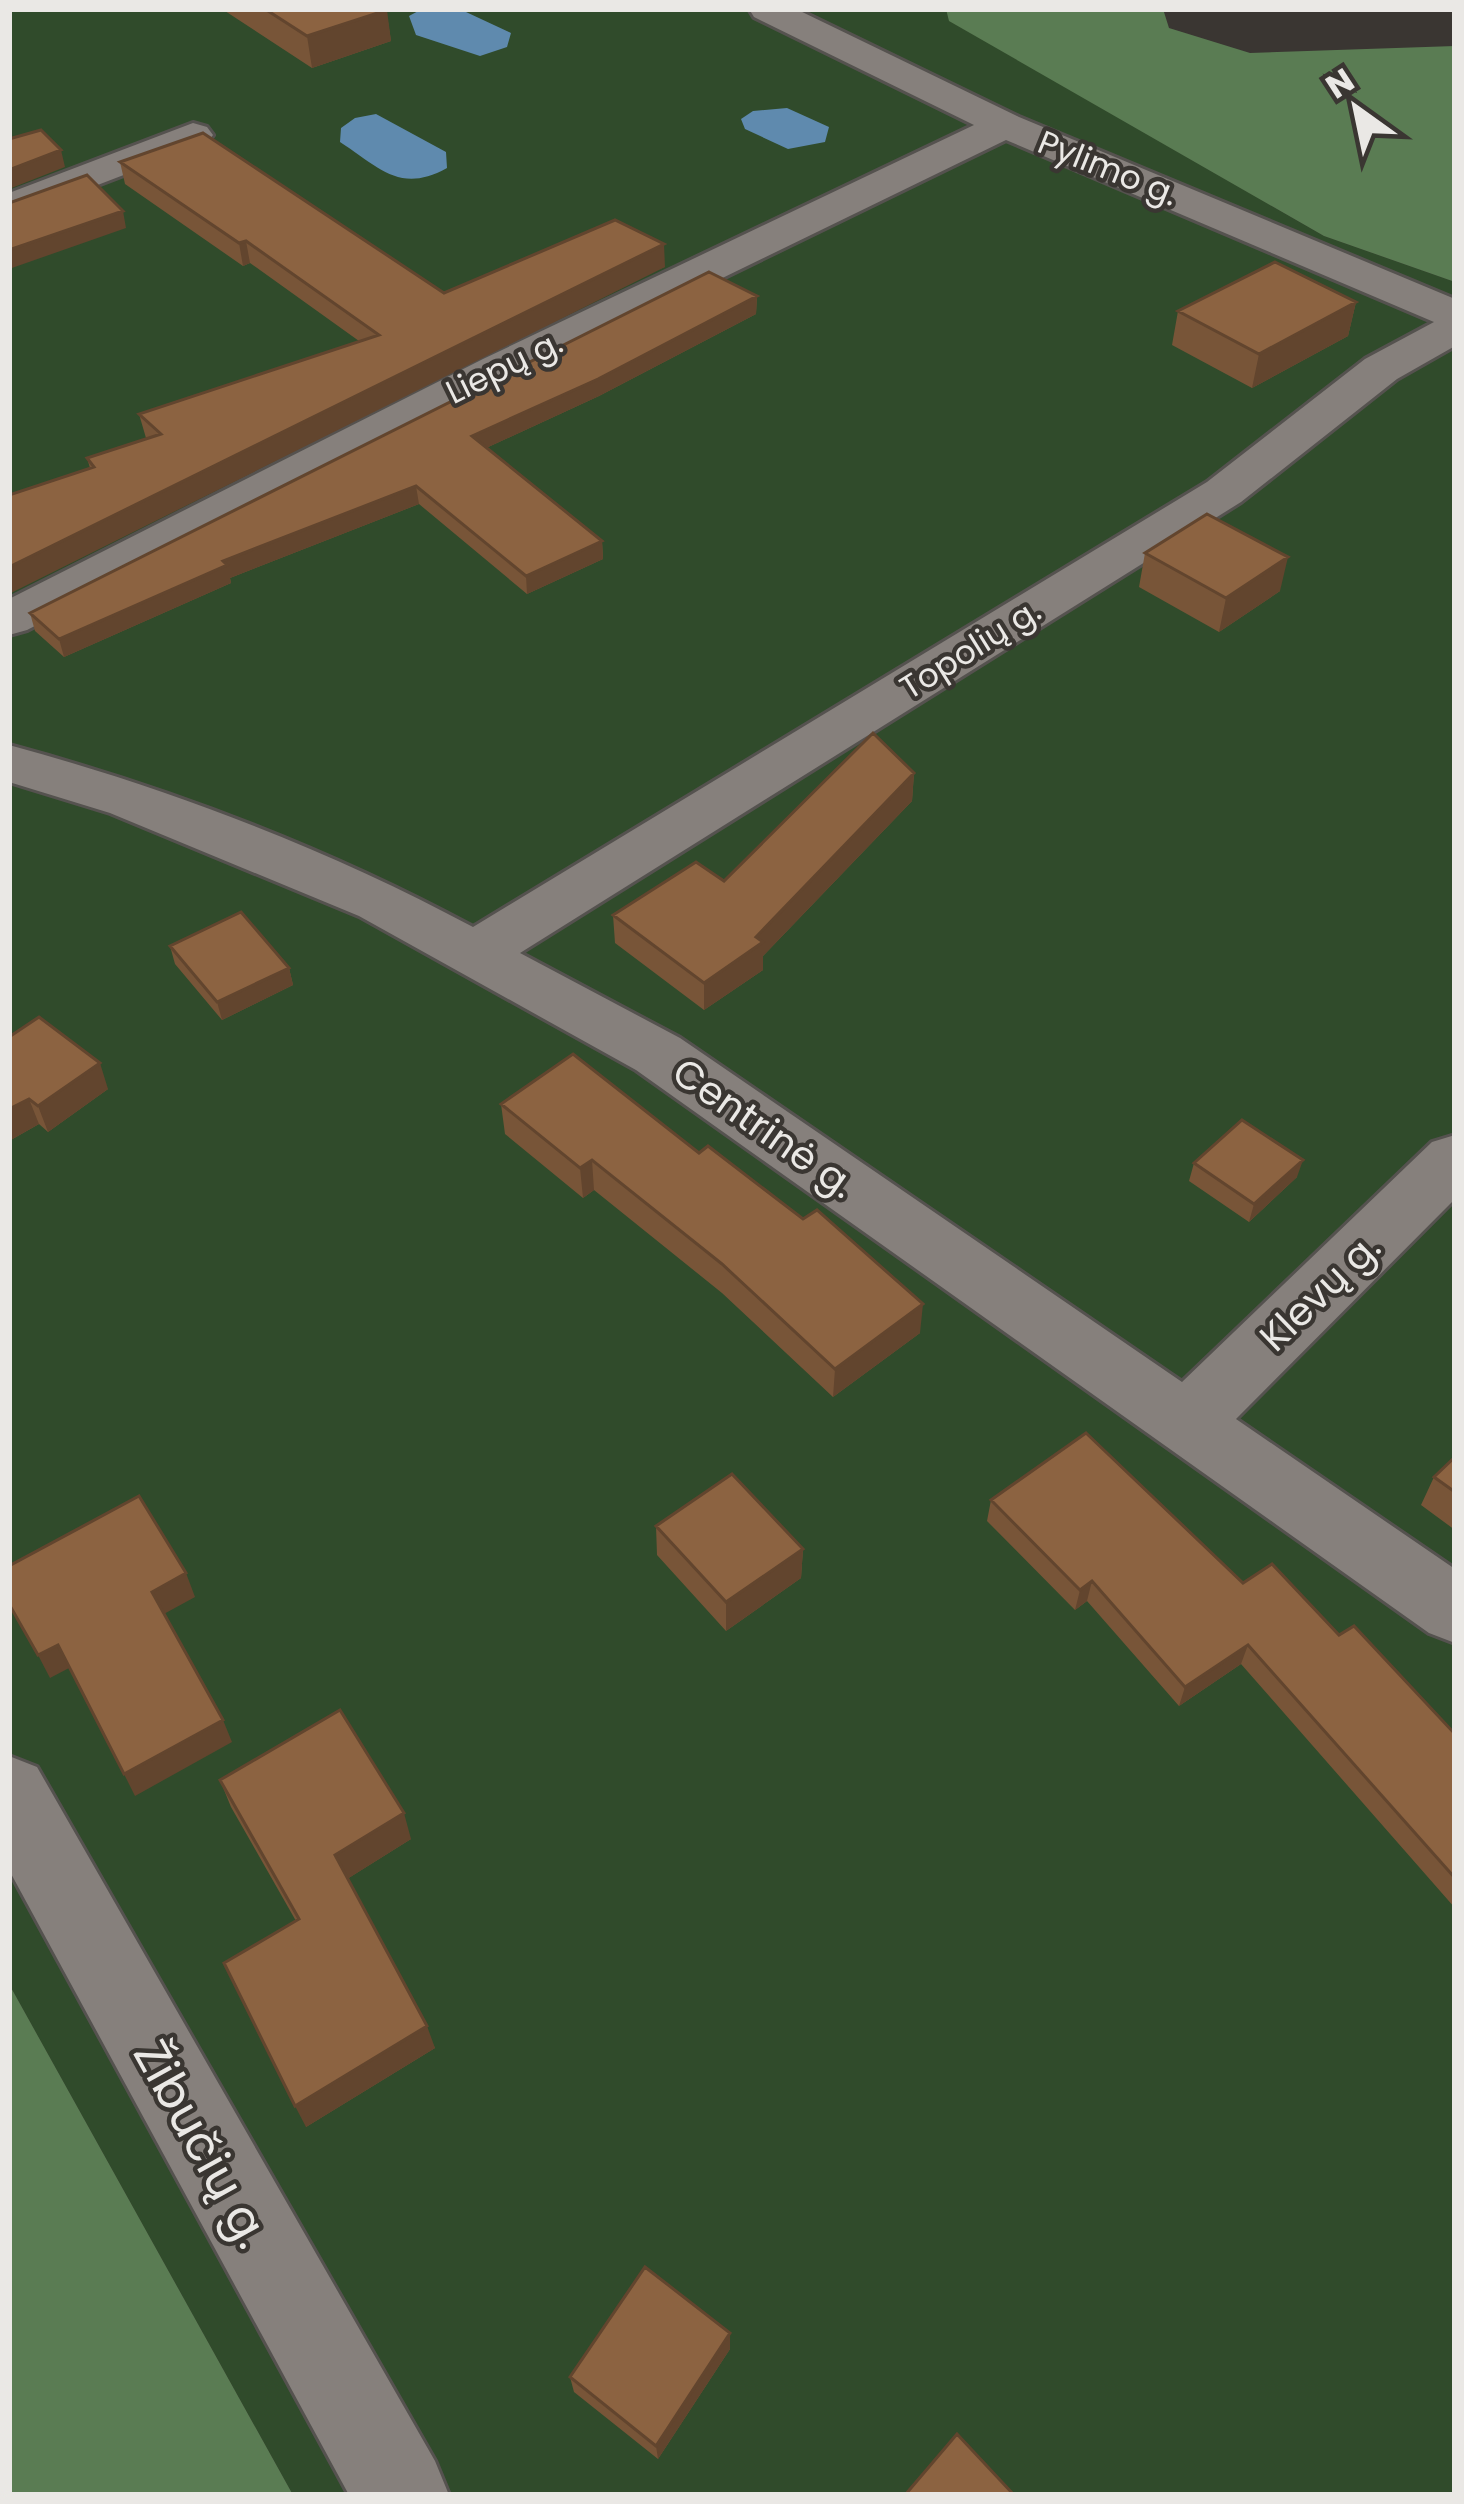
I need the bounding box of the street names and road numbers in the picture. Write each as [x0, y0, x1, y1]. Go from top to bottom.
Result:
street label: Pylimo g. [1031, 119, 1185, 217]
street label: Liepų g. [438, 319, 570, 415]
street label: Topolių g. [891, 587, 1049, 711]
street label: Centrinė g. [662, 1045, 866, 1211]
street label: Klevų g. [1247, 1220, 1393, 1364]
street label: Žibučių g. [117, 2028, 287, 2260]

